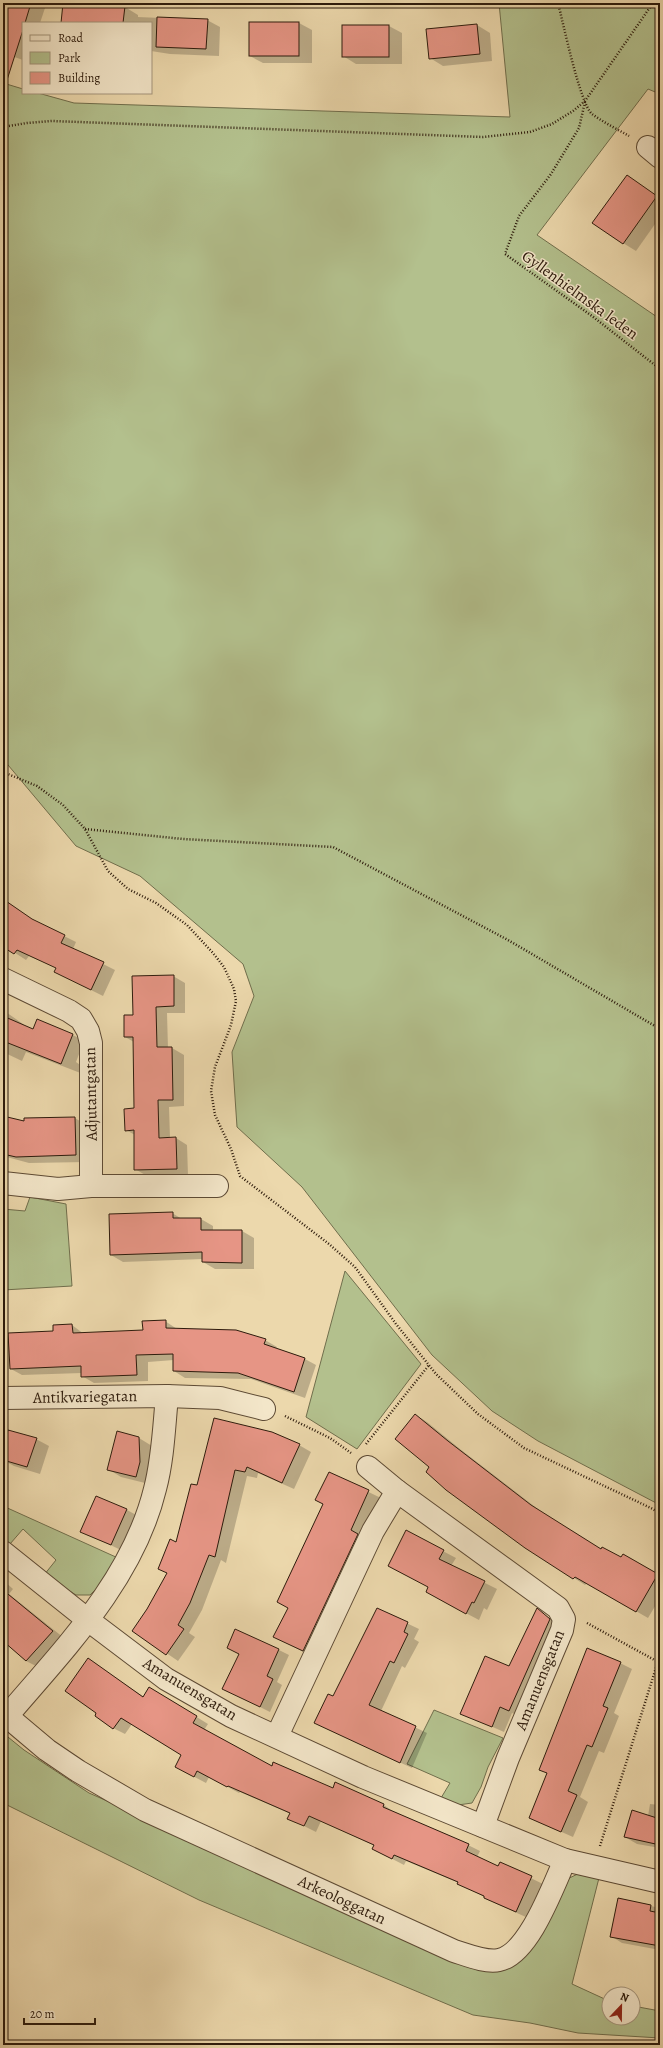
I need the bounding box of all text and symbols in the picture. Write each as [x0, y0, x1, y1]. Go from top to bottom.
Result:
legend [22, 22, 152, 94]
text: Road [58, 30, 84, 46]
text: Park [58, 50, 81, 66]
text: Building [58, 70, 100, 86]
street label: Gyllenhielmska leden [517, 245, 643, 345]
street label: Adjutantgatan [79, 1047, 103, 1142]
street label: Antikvariegatan [32, 1385, 138, 1409]
street label: Amanuensgatan [510, 1626, 570, 1734]
street label: Amanuensgatan [138, 1652, 241, 1726]
street label: Arkeologgatan [294, 1870, 390, 1930]
north arrow [601, 1986, 641, 2026]
text: N [618, 1989, 631, 2006]
scale bar [24, 2000, 95, 2026]
text: 20 m [30, 2006, 54, 2022]

